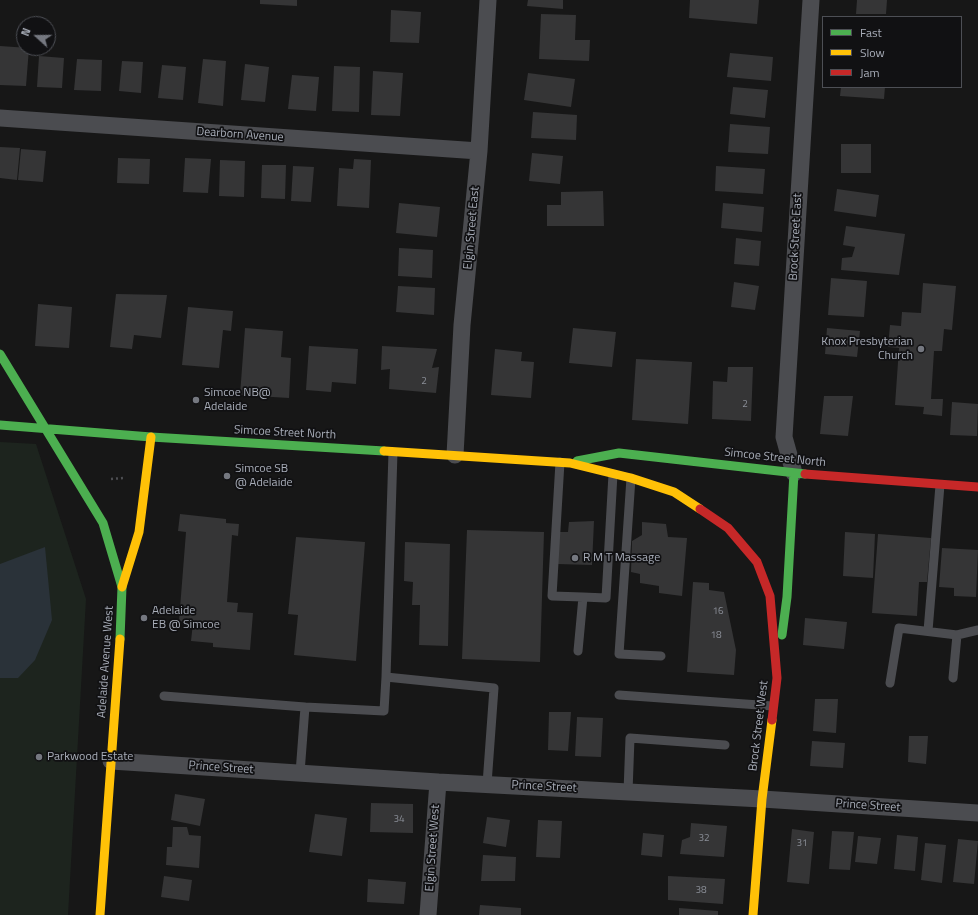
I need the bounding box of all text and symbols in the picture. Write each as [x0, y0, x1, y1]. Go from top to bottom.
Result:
north arrow [16, 16, 56, 56]
legend [822, 16, 962, 88]
text: Fast [860, 23, 882, 42]
text: N [17, 26, 35, 38]
text: Slow [860, 43, 885, 62]
text: Jam [860, 63, 880, 82]
street label: Dearborn Avenue [196, 125, 284, 145]
street label: Elgin Street East [461, 186, 483, 270]
street label: Brock Street East [787, 193, 805, 281]
place label: Knox Presbyterian Church [821, 335, 913, 363]
marker: Knox Presbyterian Church [916, 344, 926, 354]
house number: 2 [421, 376, 427, 388]
place label: Simcoe NB@ Adelaide [204, 386, 271, 414]
marker: Simcoe NB@ Adelaide [191, 395, 201, 405]
house number: 2 [742, 399, 748, 411]
street label: Simcoe Street North [234, 423, 336, 443]
street label: Simcoe Street North [723, 446, 827, 470]
place label: Simcoe SB @ Adelaide [235, 462, 293, 490]
marker: Simcoe SB @ Adelaide [222, 471, 232, 481]
place label: R M T Massage [583, 551, 660, 565]
marker: R M T Massage [570, 553, 580, 563]
place label: Adelaide EB @ Simcoe [152, 604, 220, 632]
street label: Adelaide Avenue West [95, 605, 117, 719]
house number: 16 [712, 606, 724, 618]
marker: Adelaide EB @ Simcoe [139, 613, 149, 623]
house number: 18 [710, 630, 722, 642]
street label: Brock Street West [746, 680, 772, 772]
place label: Parkwood Estate [47, 750, 133, 764]
marker: Parkwood Estate [34, 752, 44, 762]
street label: Prince Street [188, 759, 254, 777]
street label: Prince Street [511, 778, 577, 796]
street label: Prince Street [835, 797, 901, 815]
street label: Elgin Street West [423, 804, 443, 892]
house number: 34 [393, 814, 405, 826]
house number: 32 [698, 833, 710, 845]
house number: 31 [796, 838, 808, 850]
house number: 38 [695, 885, 707, 897]

